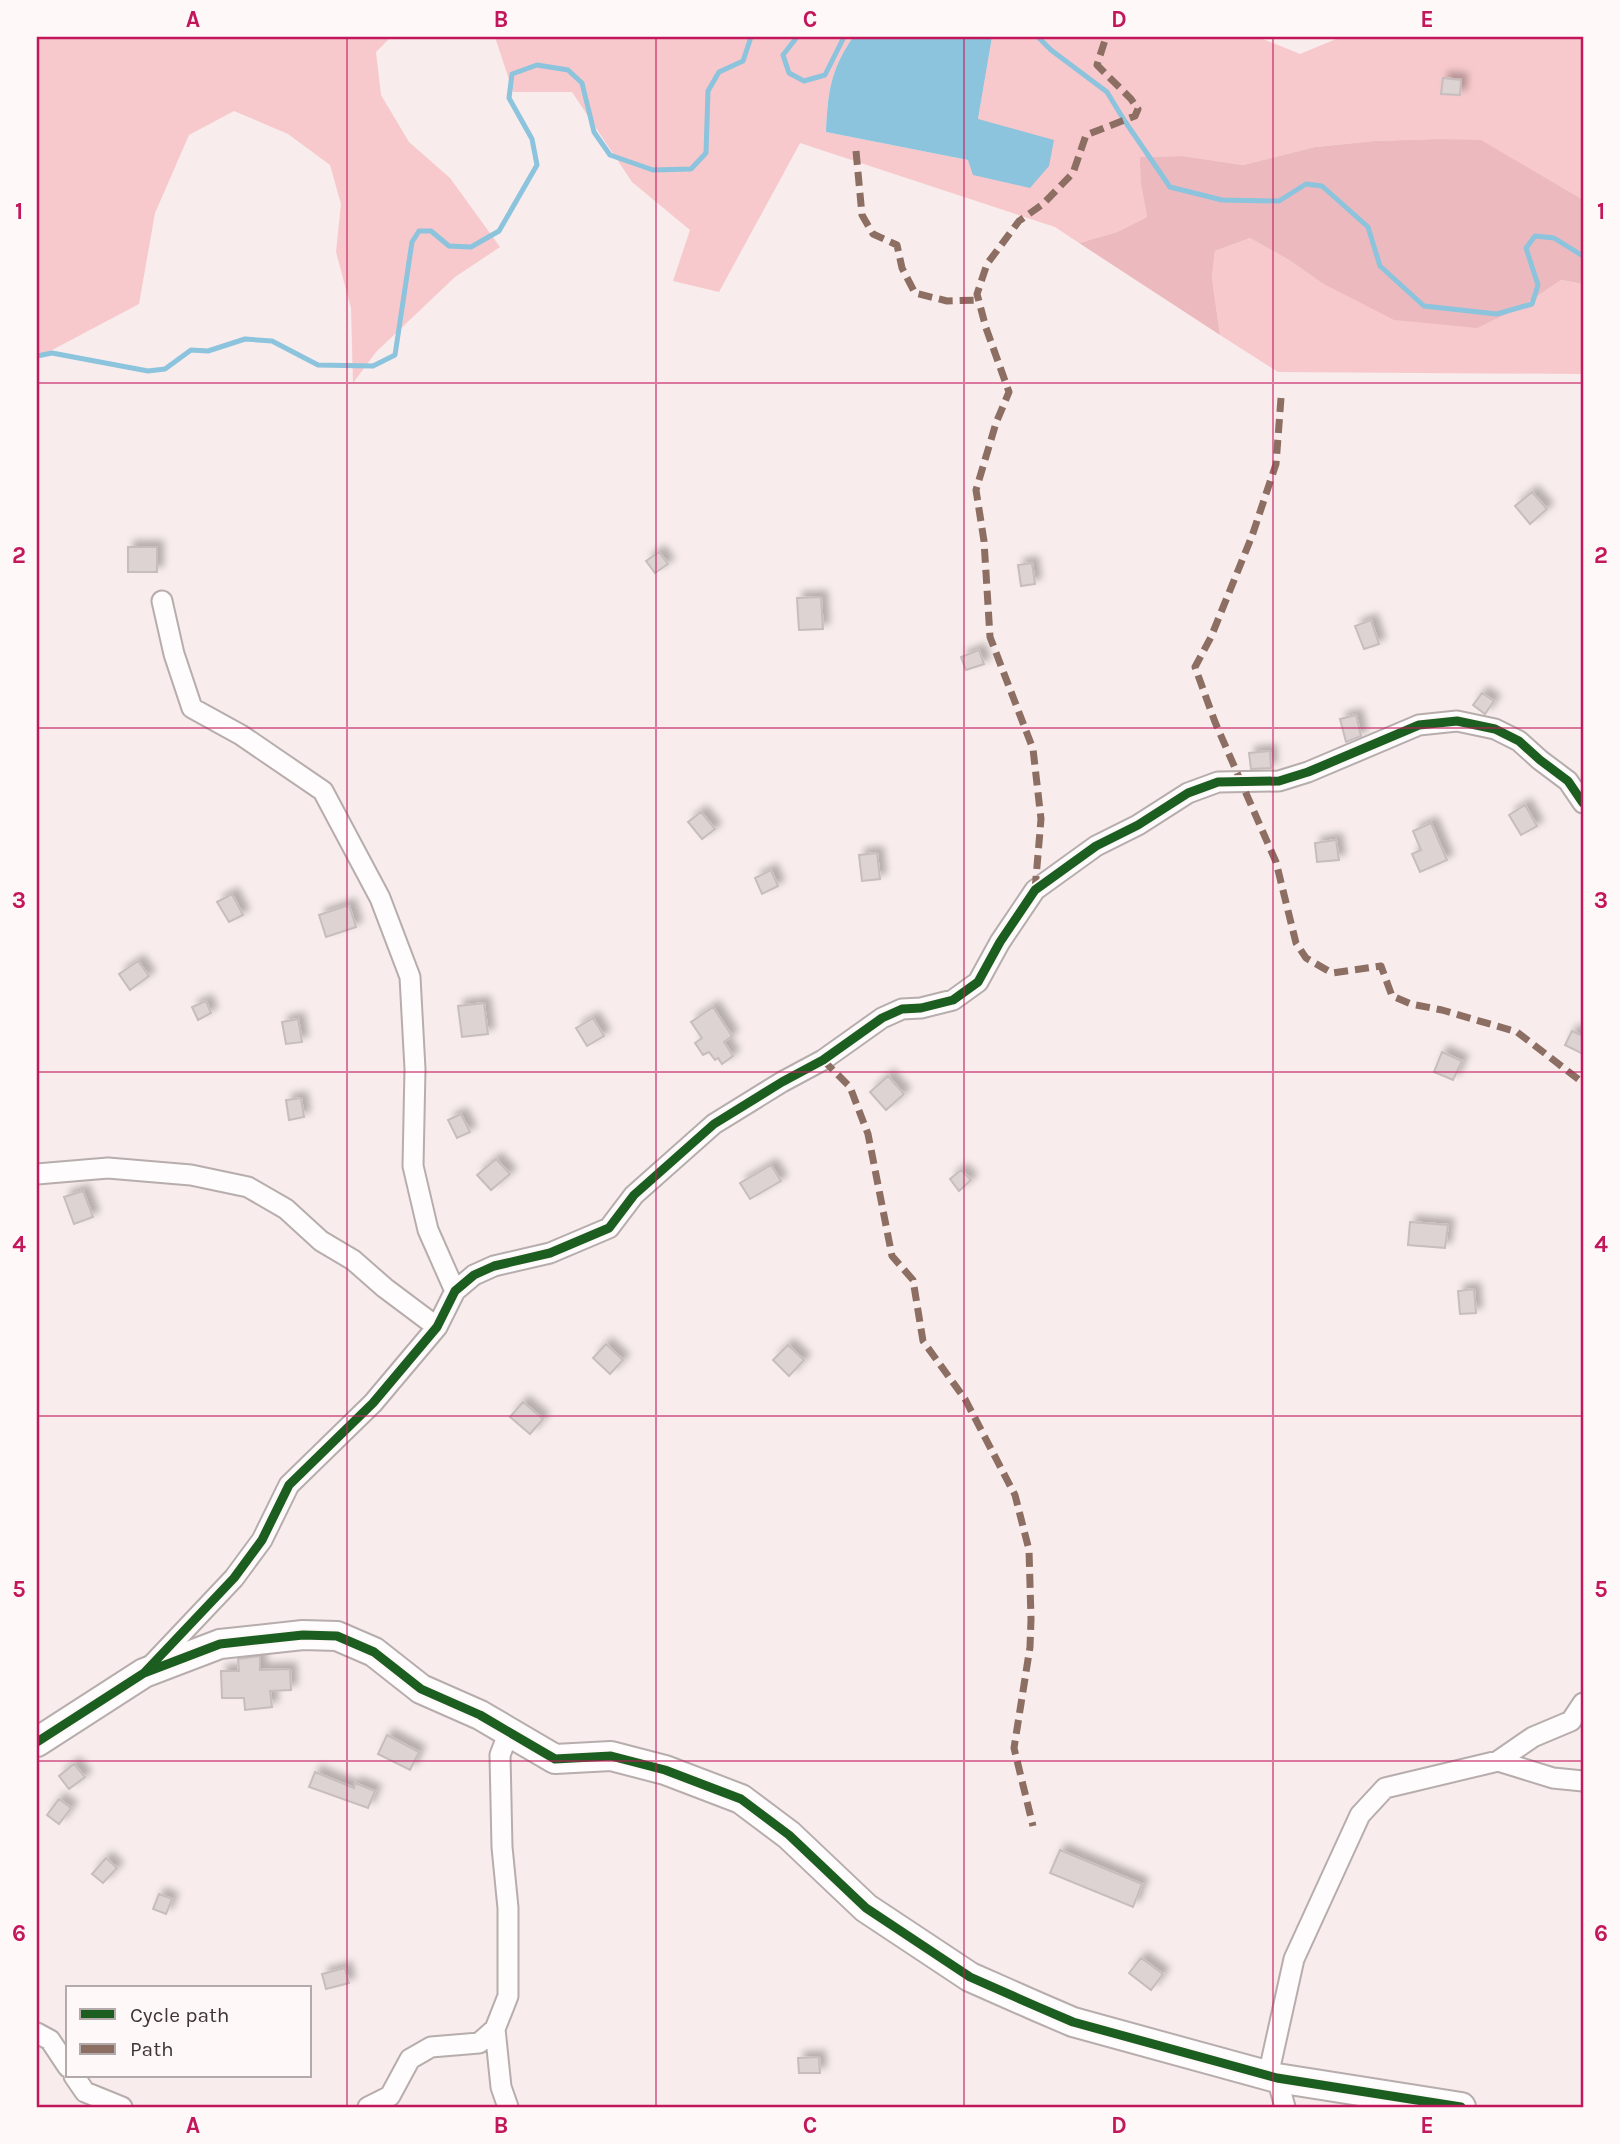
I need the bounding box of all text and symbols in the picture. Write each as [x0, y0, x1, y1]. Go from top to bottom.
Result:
text: A [186, 6, 200, 33]
text: B [494, 6, 508, 33]
text: C [803, 6, 817, 33]
text: D [1111, 6, 1127, 33]
text: E [1420, 6, 1434, 33]
text: 1 [15, 198, 23, 225]
text: 1 [1597, 198, 1605, 225]
text: 2 [12, 542, 26, 569]
text: 2 [1594, 542, 1608, 569]
text: 3 [12, 887, 26, 914]
text: 3 [1594, 887, 1608, 914]
text: 4 [12, 1231, 26, 1258]
text: 4 [1594, 1231, 1608, 1258]
text: 5 [12, 1576, 26, 1603]
text: 5 [1594, 1576, 1608, 1603]
text: 6 [12, 1920, 26, 1947]
text: 6 [1594, 1920, 1608, 1947]
legend [66, 1986, 312, 2078]
text: Cycle path [130, 2003, 230, 2027]
text: Path [130, 2037, 174, 2061]
text: A [186, 2112, 200, 2139]
text: B [494, 2112, 508, 2139]
text: C [803, 2112, 817, 2139]
text: D [1111, 2112, 1127, 2139]
text: E [1420, 2112, 1434, 2139]

